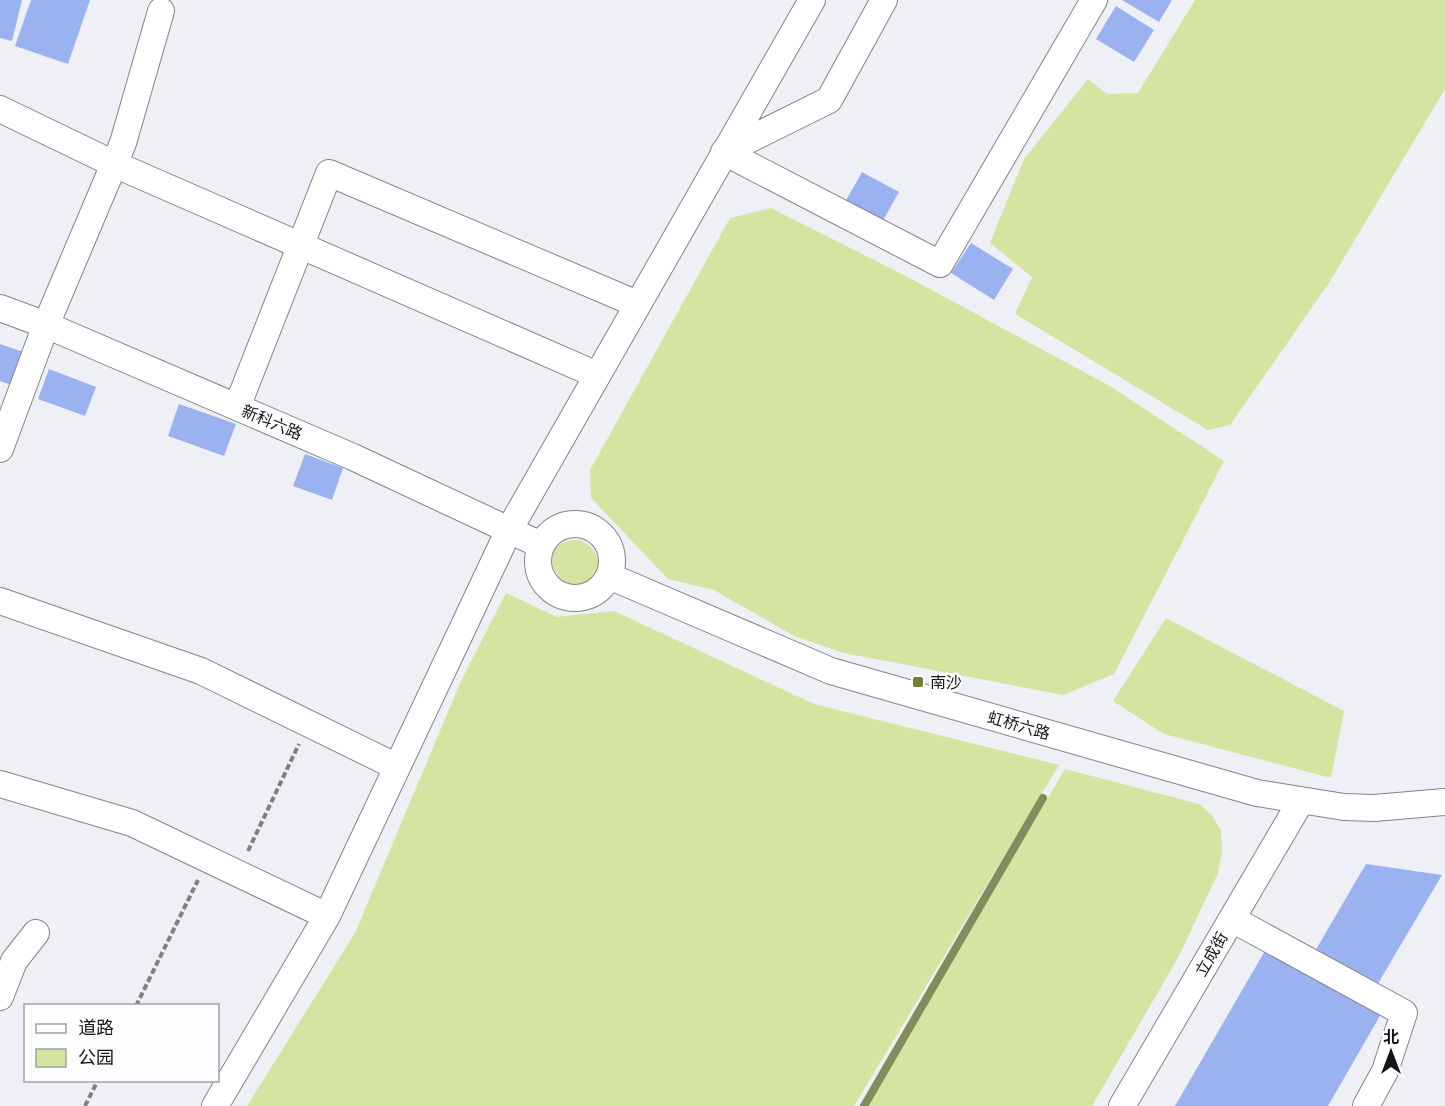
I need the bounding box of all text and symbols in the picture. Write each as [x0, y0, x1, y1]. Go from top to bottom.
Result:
street label: 新科六路 [238, 399, 306, 445]
place label: 南沙 [930, 671, 962, 693]
marker: 南沙 [911, 675, 925, 689]
street label: 虹桥六路 [985, 706, 1053, 744]
street label: 立成街 [1189, 928, 1233, 980]
legend [24, 1004, 219, 1082]
text: 道路 [78, 1015, 114, 1039]
north arrow [1361, 1022, 1421, 1082]
text: 北 [1383, 1026, 1399, 1048]
text: 公园 [78, 1045, 114, 1069]

